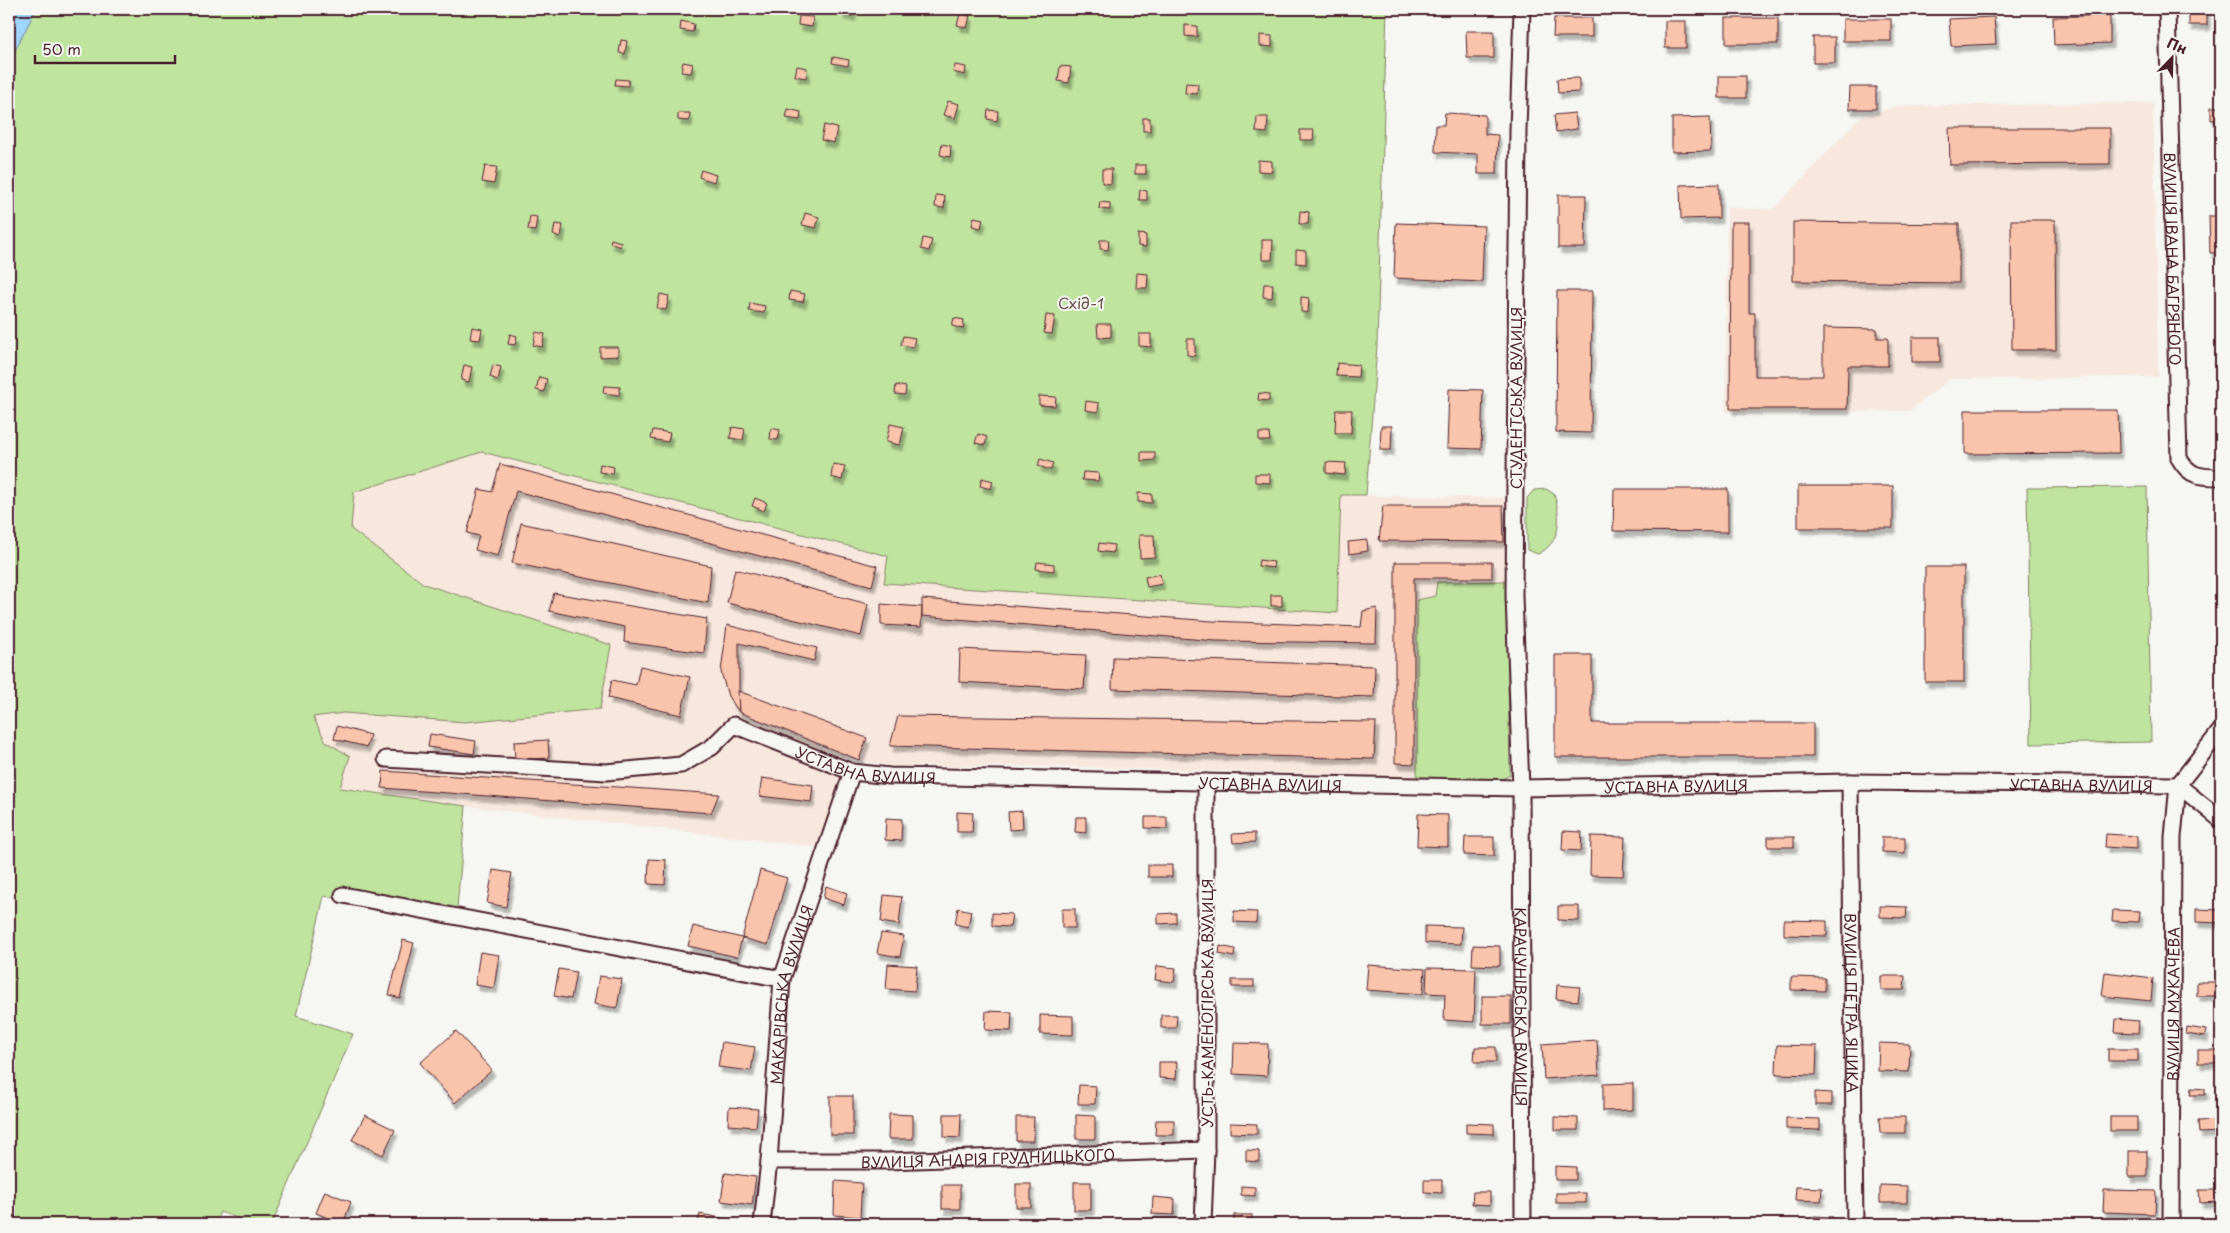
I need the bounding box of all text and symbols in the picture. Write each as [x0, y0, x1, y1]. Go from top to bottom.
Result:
scale bar [35, 32, 175, 64]
north arrow [2148, 32, 2198, 82]
text: Пн [2164, 32, 2191, 59]
text: 50 m [42, 37, 81, 60]
street label: ВУЛИЦЯ ІВАНА БАГРЯНОГО [2159, 152, 2188, 366]
park label: Схід-1 [1058, 291, 1104, 314]
street label: СТУДЕНТСЬКА ВУЛИЦЯ [1504, 307, 1527, 489]
street label: УСТАВНА ВУЛИЦЯ [792, 739, 936, 788]
street label: УСТАВНА ВУЛИЦЯ [1198, 770, 1342, 796]
street label: УСТАВНА ВУЛИЦЯ [1604, 772, 1748, 798]
street label: УСТАВНА ВУЛИЦЯ [2009, 772, 2153, 796]
street label: УСТЬ-КАМЕНОГІРСЬКА ВУЛИЦЯ [1195, 879, 1218, 1127]
street label: МАКАРІВСЬКА ВУЛИЦЯ [763, 902, 818, 1085]
street label: КАРАЧУНІВСЬКА ВУЛИЦЯ [1510, 907, 1534, 1106]
street label: ВУЛИЦЯ ПЕТРА ЯЦИКА [1840, 913, 1865, 1093]
street label: ВУЛИЦЯ МУКАЧЕВА [2160, 927, 2184, 1081]
street label: ВУЛИЦЯ АНДРІЯ ГРУДНИЦЬКОГО [861, 1142, 1115, 1173]

